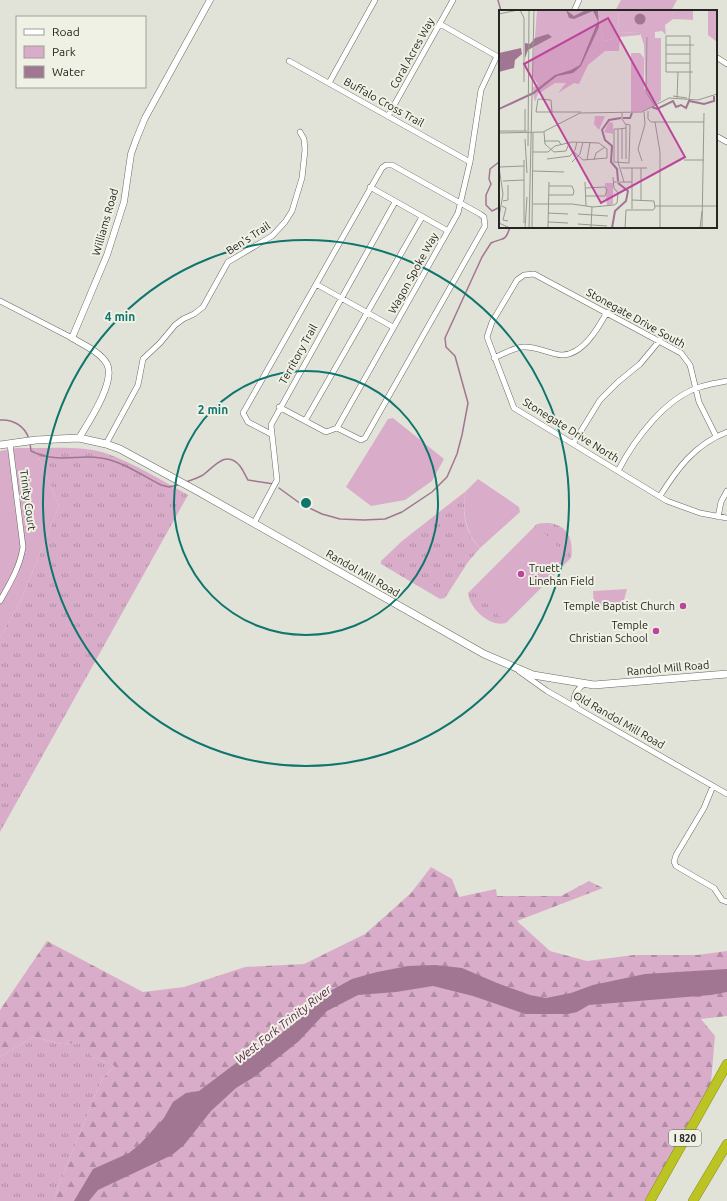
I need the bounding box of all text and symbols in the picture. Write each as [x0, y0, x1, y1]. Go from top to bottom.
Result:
inset map [499, 10, 717, 228]
street label: Coral Acres Way [388, 15, 437, 90]
legend [16, 16, 146, 88]
text: Road [52, 25, 80, 38]
text: Park [52, 45, 76, 58]
text: Water [52, 65, 85, 78]
street label: Buffalo Cross Trail [342, 75, 426, 129]
street label: Williams Road [90, 187, 120, 257]
street label: Ben's Trail [224, 219, 272, 257]
street label: Wagon Spoke Way [386, 230, 441, 316]
street label: Stonegate Drive South [584, 286, 688, 350]
text: 4 min [105, 310, 135, 323]
street label: Territory Trail [277, 322, 319, 386]
street label: Stonegate Drive North [521, 395, 621, 465]
text: 2 min [198, 403, 228, 416]
street label: Trinity Court [18, 469, 38, 532]
centre of rings [299, 496, 313, 510]
street label: Randol Mill Road [324, 547, 402, 599]
place label: Truett Linehan Field [529, 562, 594, 587]
marker: Truett Linehan Field [516, 569, 526, 579]
place label: Temple Baptist Church [563, 600, 675, 612]
marker: Temple Baptist Church [678, 601, 688, 611]
place label: Temple Christian School [569, 619, 648, 644]
marker: Temple Christian School [651, 626, 661, 636]
street label: Randol Mill Road [626, 658, 710, 678]
street label: Old Randol Mill Road [571, 689, 667, 751]
water label: West Fork Trinity River [232, 982, 334, 1066]
road number: I 820 [669, 1130, 701, 1146]

